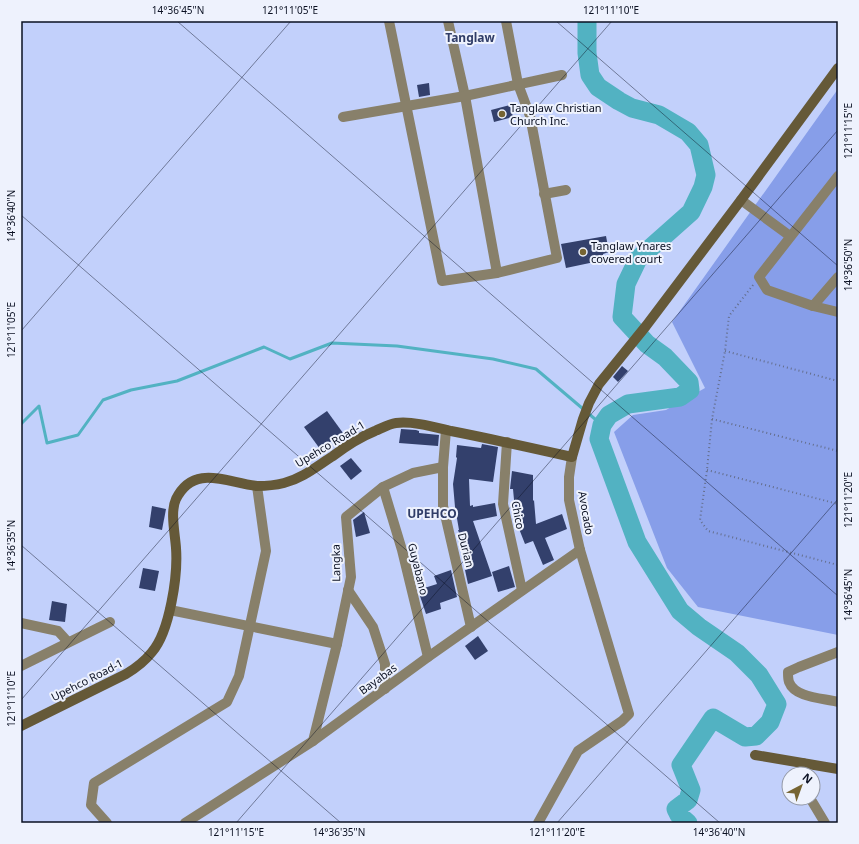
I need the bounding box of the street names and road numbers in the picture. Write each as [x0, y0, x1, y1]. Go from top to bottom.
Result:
street label: Upehco Road-1 [292, 417, 367, 470]
street label: Avocado [575, 490, 598, 536]
street label: Chico [509, 500, 528, 531]
street label: Durian [455, 531, 478, 569]
street label: Guyabano [405, 541, 432, 597]
street label: Langka [328, 544, 343, 582]
street label: Upehco Road-1 [48, 655, 125, 704]
street label: Bayabas [356, 660, 400, 697]

